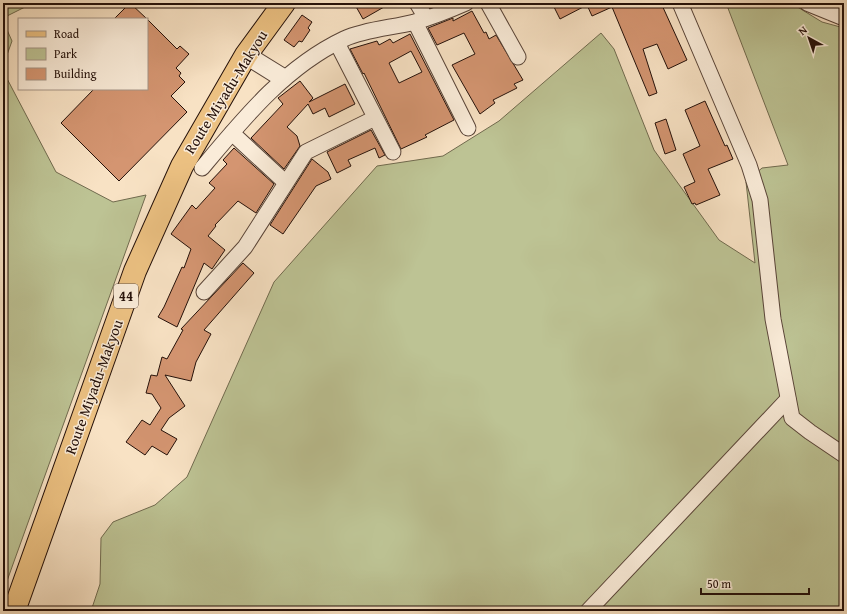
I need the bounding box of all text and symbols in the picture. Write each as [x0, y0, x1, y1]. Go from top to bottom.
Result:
legend [18, 18, 148, 90]
north arrow [789, 18, 829, 58]
text: N [795, 21, 811, 39]
text: Road [54, 25, 80, 42]
street label: Route Miyadu-Makyou [179, 25, 273, 158]
text: Park [54, 45, 78, 62]
text: Building [54, 65, 97, 82]
road number: 44 [114, 284, 138, 308]
street label: Route Miyadu-Makyou [59, 316, 128, 457]
scale bar [701, 570, 809, 596]
text: 50 m [707, 575, 731, 592]

